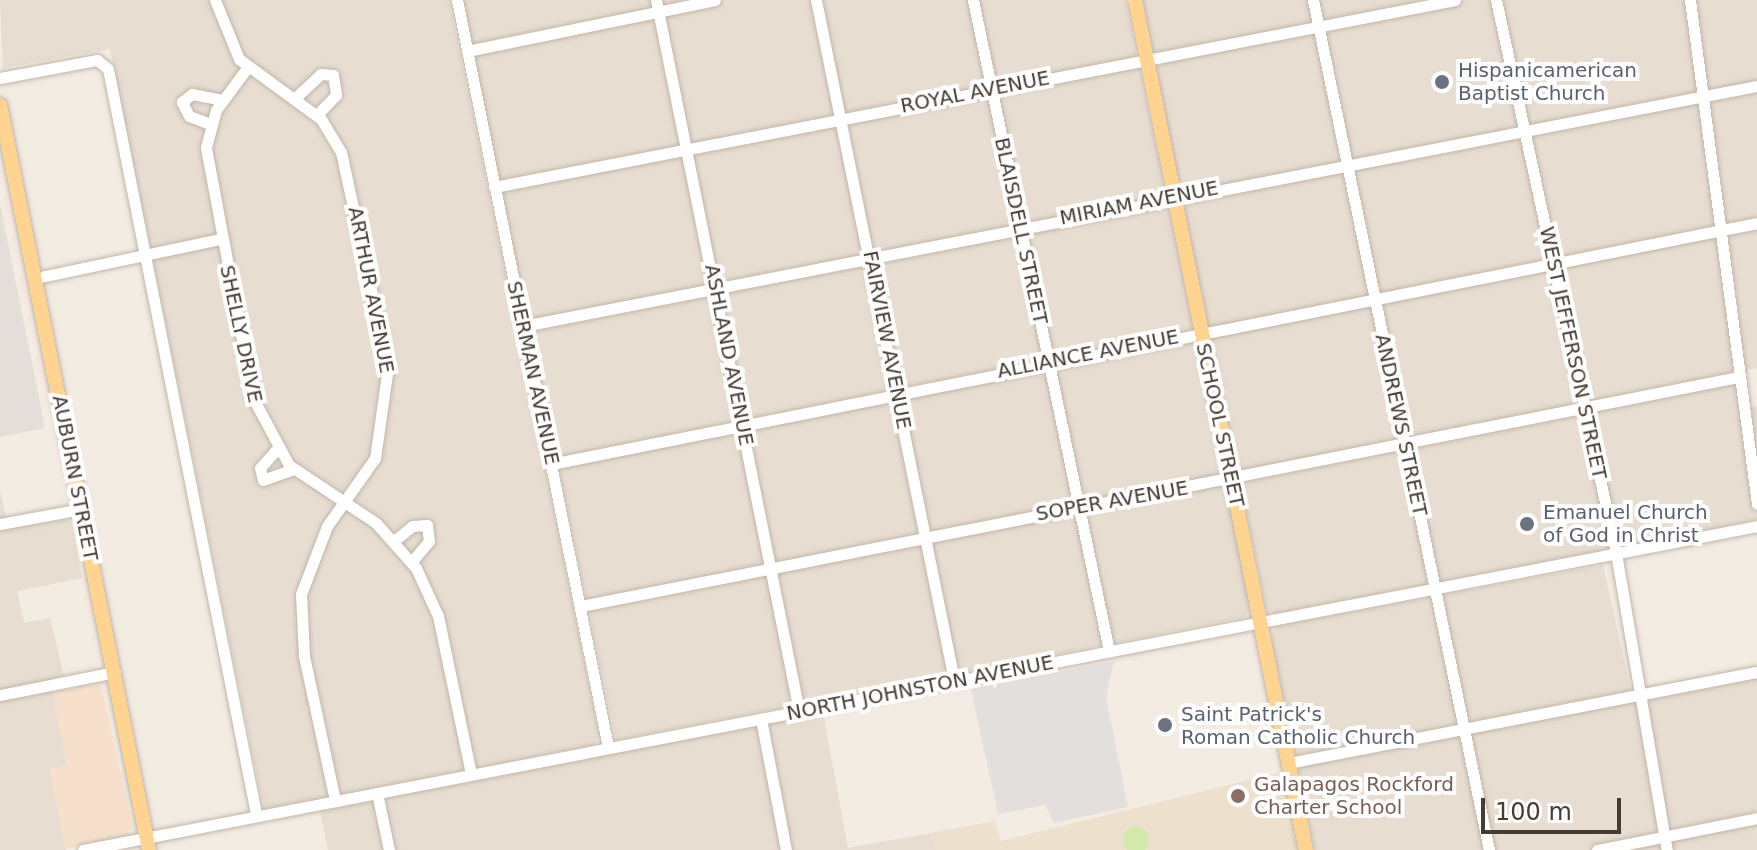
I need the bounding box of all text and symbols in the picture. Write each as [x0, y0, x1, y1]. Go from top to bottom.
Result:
place label: Hispanicamerican Baptist Church [1458, 58, 1637, 105]
street label: ROYAL AVENUE [898, 66, 1052, 118]
marker: Hispanicamerican Baptist Church [1433, 73, 1451, 91]
street label: BLAISDELL STREET [989, 135, 1053, 327]
street label: MIRIAM AVENUE [1058, 176, 1220, 230]
street label: ARTHUR AVENUE [343, 205, 399, 375]
street label: WEST JEFFERSON STREET [1534, 224, 1612, 482]
street label: FAIRVIEW AVENUE [858, 249, 916, 431]
street label: ASHLAND AVENUE [700, 262, 758, 448]
street label: SHELLY DRIVE [215, 263, 267, 405]
street label: SHERMAN AVENUE [502, 279, 564, 467]
street label: ALLIANCE AVENUE [995, 325, 1181, 383]
street label: ANDREWS STREET [1370, 332, 1432, 518]
street label: SCHOOL STREET [1191, 341, 1249, 509]
street label: AUBURN STREET [47, 393, 103, 563]
street label: SOPER AVENUE [1034, 476, 1190, 526]
place label: Emanuel Church of God in Christ [1543, 500, 1708, 547]
marker: Emanuel Church of God in Christ [1518, 515, 1536, 533]
street label: NORTH JOHNSTON AVENUE [785, 650, 1055, 726]
place label: Saint Patrick's Roman Catholic Church [1181, 702, 1415, 749]
marker: Saint Patrick's Roman Catholic Church [1156, 716, 1174, 734]
place label: Galapagos Rockford Charter School [1254, 772, 1454, 819]
scale bar [1485, 782, 1625, 832]
marker: Galapagos Rockford Charter School [1229, 787, 1247, 805]
text: 100 m [1495, 798, 1572, 826]

